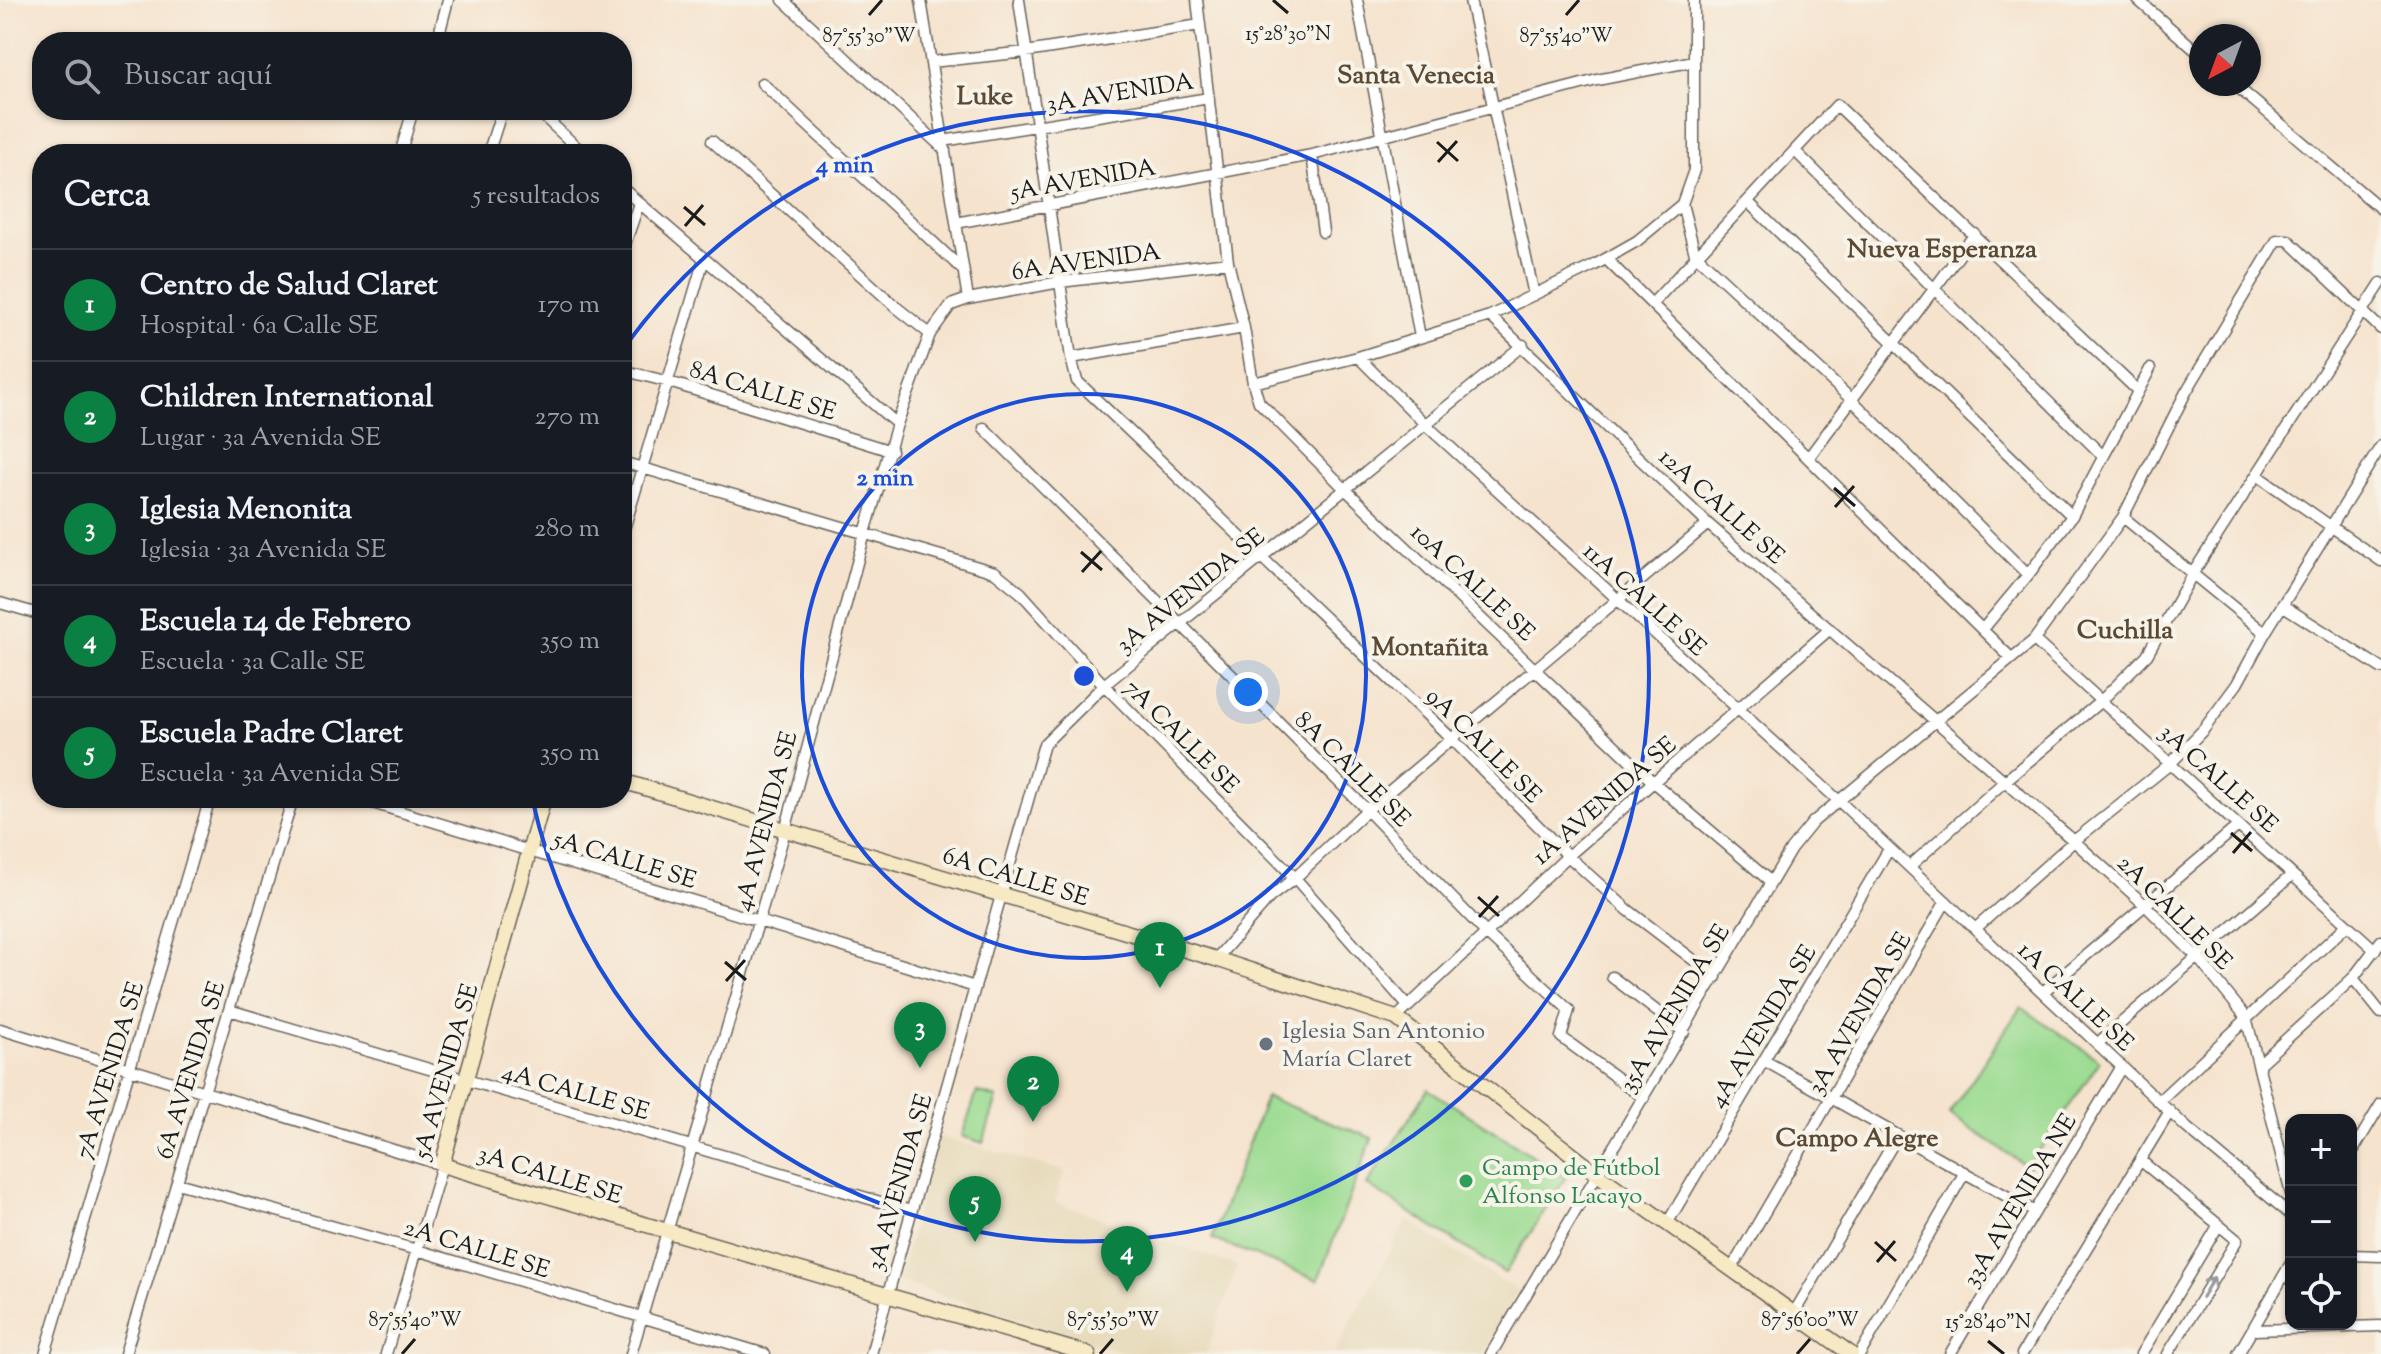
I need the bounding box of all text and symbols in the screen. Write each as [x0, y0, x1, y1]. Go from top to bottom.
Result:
text: 15°28'30"N [1245, 21, 1331, 50]
text: 87°55'30"W [822, 23, 916, 52]
text: 87°55'40"W [1519, 23, 1613, 52]
north arrow [2189, 24, 2261, 96]
search box [32, 32, 632, 120]
icon: search [60, 54, 104, 98]
text: Buscar aquí [124, 55, 272, 98]
district label: Santa Venecia [1337, 58, 1495, 95]
street label: 3A AVENIDA [1044, 65, 1197, 122]
district label: Luke [957, 79, 1013, 116]
text: 4 min [815, 149, 875, 183]
street label: 5A AVENIDA [1006, 151, 1159, 211]
text: Cerca [64, 172, 150, 221]
text: 5 resultados [472, 178, 600, 215]
district label: Nueva Esperanza [1847, 232, 2037, 269]
street label: 6A AVENIDA [1009, 236, 1164, 290]
text: Centro de Salud Claret [140, 265, 438, 308]
text: 1 [86, 287, 94, 324]
text: 170 m [538, 287, 600, 324]
text: Hospital · 6a Calle SE [140, 308, 379, 345]
street label: 8A CALLE SE [685, 354, 840, 430]
text: Children International [140, 377, 433, 420]
text: 2 [84, 399, 96, 436]
text: 270 m [535, 399, 600, 436]
text: Lugar · 3a Avenida SE [140, 420, 381, 457]
street label: 12A CALLE SE [1650, 442, 1792, 574]
text: 2 min [856, 462, 914, 496]
text: Iglesia Menonita [140, 489, 352, 532]
text: 3 [85, 511, 95, 548]
text: 280 m [534, 511, 600, 548]
street label: 10A CALLE SE [1402, 517, 1542, 651]
street label: 3A AVENIDA SE [1110, 521, 1273, 662]
text: Iglesia · 3a Avenida SE [140, 532, 386, 569]
street label: 11A CALLE SE [1574, 536, 1713, 666]
text: Escuela 14 de Febrero [140, 601, 411, 644]
district label: Cuchilla [2077, 613, 2173, 650]
text: 4 [83, 623, 97, 660]
text: 350 m [540, 623, 600, 660]
district label: Montañita [1371, 630, 1489, 667]
text: Escuela · 3a Calle SE [140, 644, 365, 681]
centre of rings [1070, 662, 1098, 690]
street label: 7A CALLE SE [1115, 672, 1246, 803]
your location [1228, 672, 1268, 712]
street label: 9A CALLE SE [1417, 681, 1548, 812]
street label: 8A CALLE SE [1286, 705, 1418, 836]
text: Escuela Padre Claret [140, 713, 403, 756]
street label: 3A CALLE SE [2151, 717, 2285, 842]
street label: 4A AVENIDA SE [727, 727, 807, 915]
street label: 1A AVENIDA SE [1526, 729, 1685, 874]
text: 5 [86, 735, 94, 772]
text: 350 m [540, 735, 600, 772]
text: Escuela · 3a Avenida SE [140, 756, 400, 793]
street label: 5A CALLE SE [547, 822, 701, 899]
street label: 6A CALLE SE [938, 840, 1093, 916]
street label: 2A CALLE SE [2108, 848, 2239, 979]
street label: 35A AVENIDA SE [1612, 918, 1740, 1100]
pin: 1 [1134, 922, 1186, 988]
street label: 3A AVENIDA SE [1800, 926, 1921, 1102]
street label: 1A CALLE SE [2009, 935, 2141, 1061]
street label: 4A AVENIDA SE [1702, 939, 1826, 1115]
street label: 6A AVENIDA SE [149, 977, 235, 1164]
street label: 7A AVENIDA SE [68, 978, 154, 1163]
street label: 5A AVENIDA SE [405, 979, 488, 1165]
pin: 3 [894, 1002, 946, 1068]
place label: Iglesia San Antonio María Claret [1282, 1015, 1485, 1077]
marker: Iglesia San Antonio María Claret [1257, 1035, 1275, 1053]
street label: 4A CALLE SE [498, 1056, 654, 1130]
pin: 2 [1007, 1056, 1059, 1122]
street label: 3A AVENIDA SE [859, 1090, 943, 1275]
street label: 33A AVENIDA NE [1955, 1107, 2086, 1294]
map controls [2285, 1114, 2357, 1330]
button: + [2285, 1114, 2357, 1186]
district label: Campo Alegre [1776, 1121, 1938, 1158]
street label: 3A CALLE SE [473, 1138, 626, 1214]
place label: Campo de Fútbol Alfonso Lacayo [1482, 1152, 1661, 1214]
marker: Campo de Fútbol Alfonso Lacayo [1457, 1172, 1475, 1190]
pin: 5 [949, 1176, 1001, 1242]
button: − [2285, 1186, 2357, 1258]
street label: 2A CALLE SE [399, 1212, 554, 1288]
pin: 4 [1101, 1226, 1153, 1292]
button: locate [2285, 1258, 2357, 1330]
one-way arrow [2200, 1276, 2216, 1299]
text: 87°55'40"W [368, 1307, 462, 1336]
text: 87°55'50"W [1067, 1307, 1159, 1336]
text: 87°56'00"W [1761, 1307, 1859, 1336]
text: 15°28'40"N [1945, 1309, 2031, 1338]

